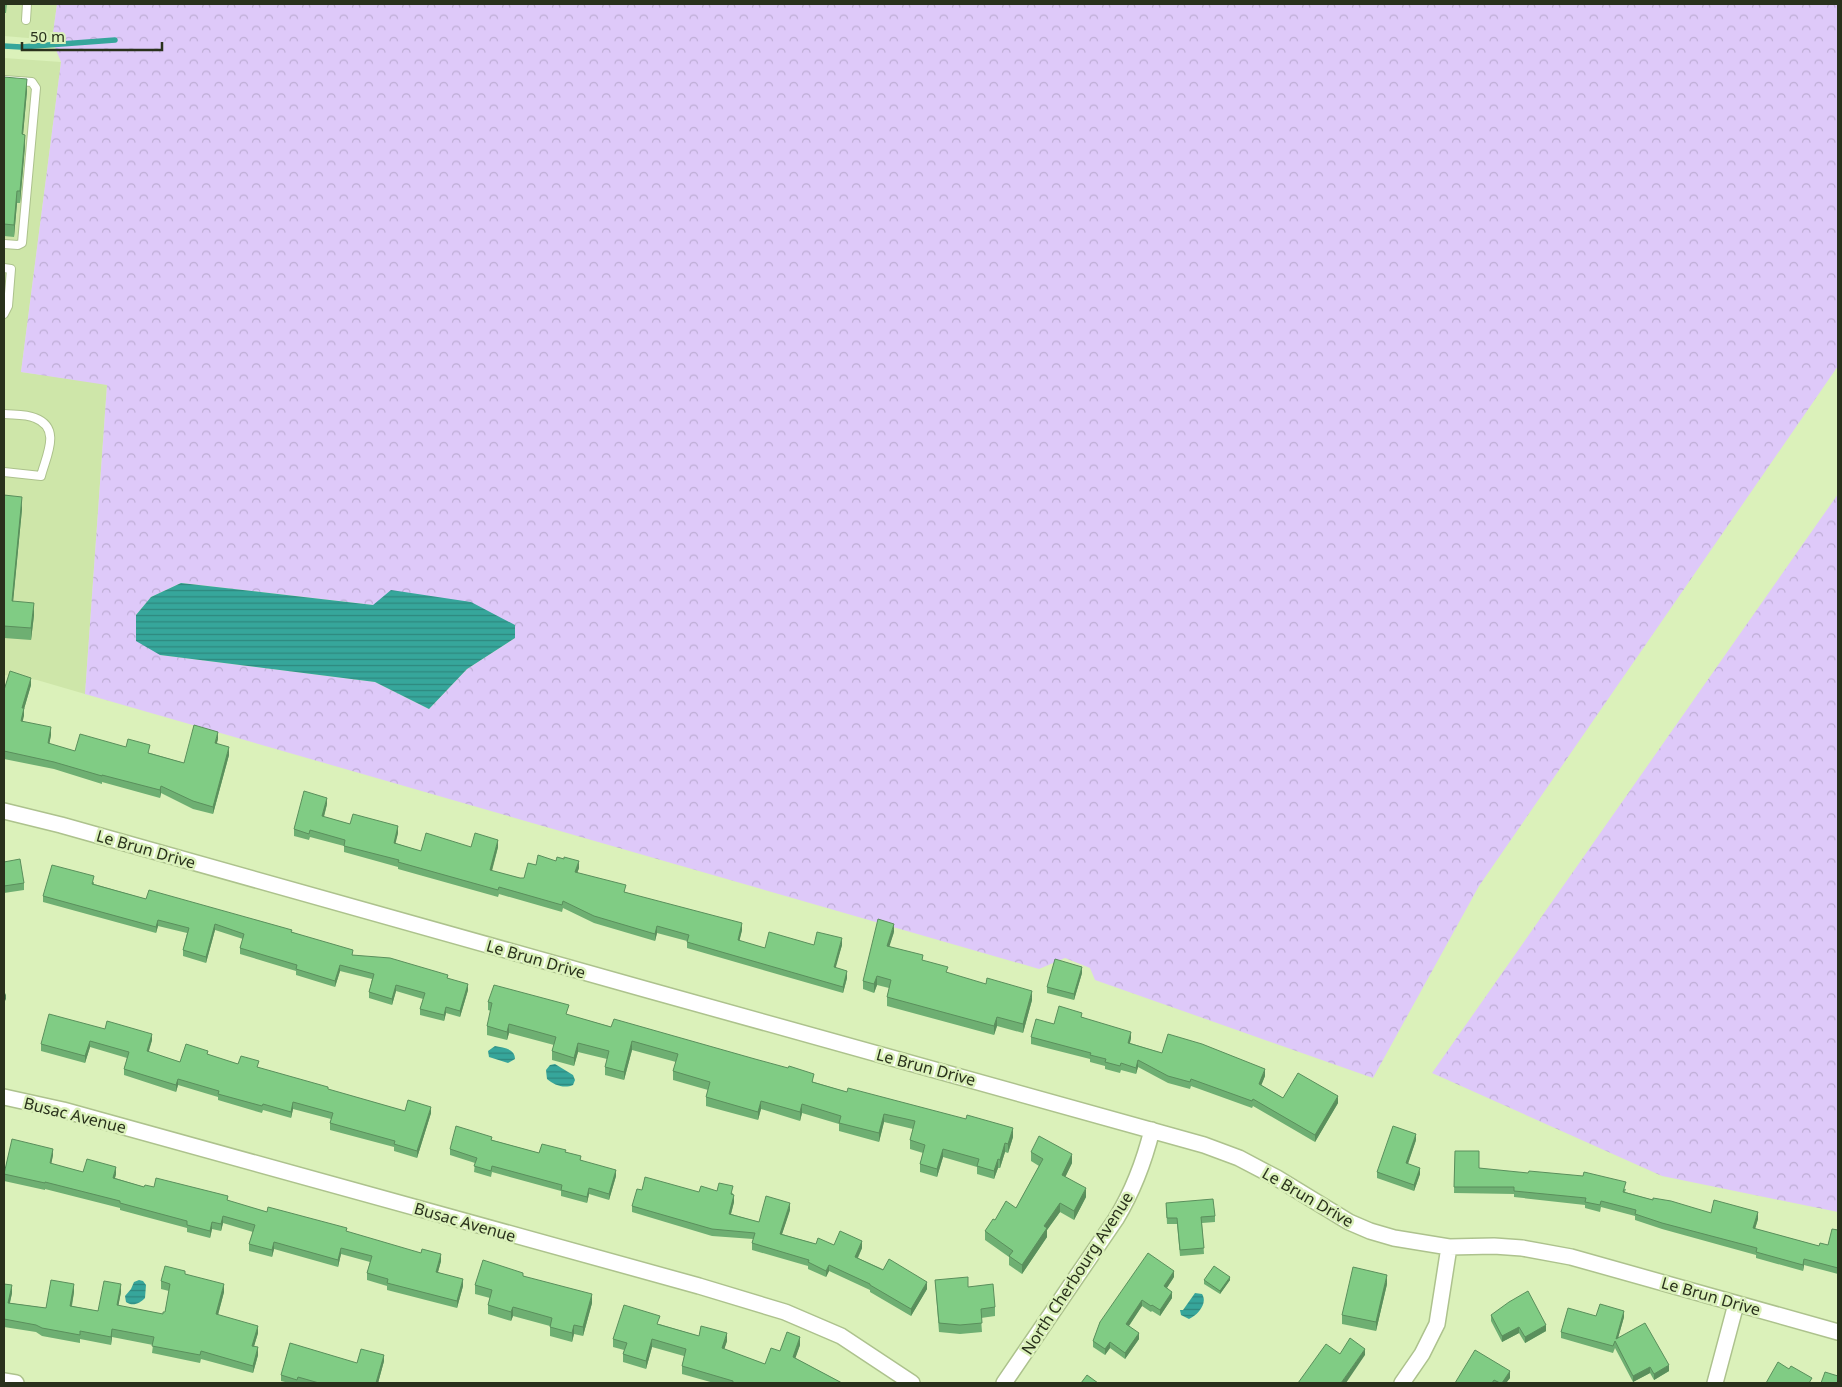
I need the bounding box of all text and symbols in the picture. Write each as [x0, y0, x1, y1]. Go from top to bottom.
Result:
scale bar [22, 20, 162, 52]
text: 50 m [30, 26, 65, 46]
street label: Le Brun Drive [94, 824, 198, 874]
street label: Le Brun Drive [484, 934, 588, 984]
street label: Le Brun Drive [874, 1043, 978, 1091]
street label: Busac Avenue [21, 1092, 129, 1138]
street label: Le Brun Drive [1258, 1162, 1358, 1232]
street label: North Cherbourg Avenue [1016, 1187, 1138, 1359]
street label: Busac Avenue [412, 1197, 518, 1247]
street label: Le Brun Drive [1659, 1271, 1763, 1321]

